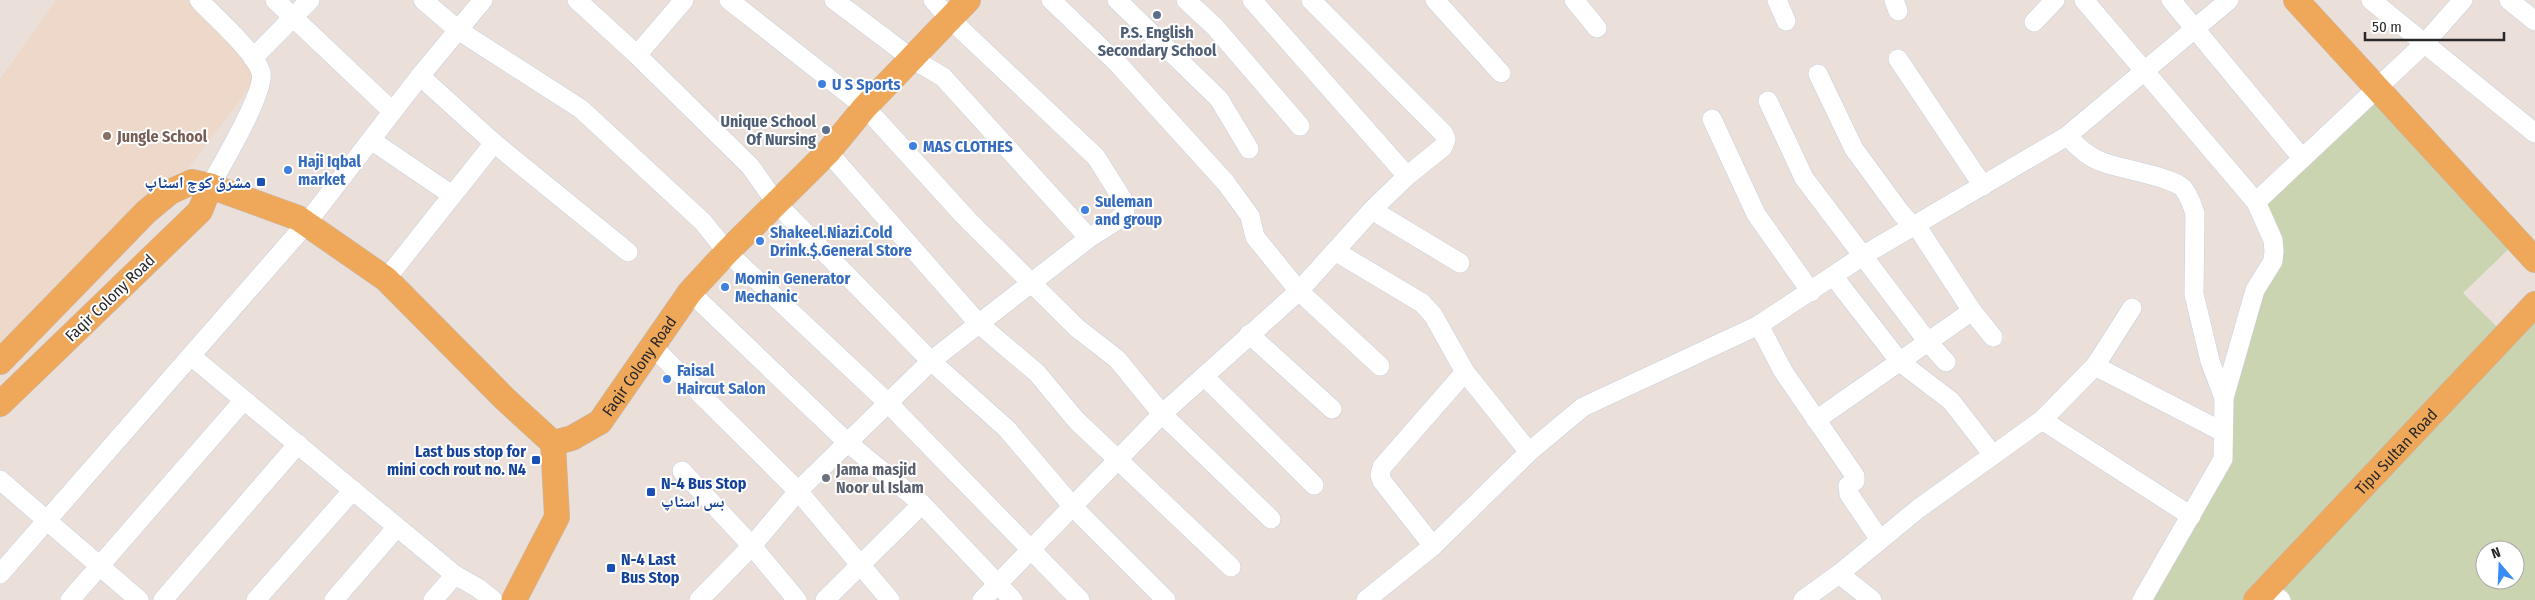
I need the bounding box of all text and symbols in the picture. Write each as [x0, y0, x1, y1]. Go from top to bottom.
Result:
marker: P.S. English Secondary School [1151, 9, 1163, 21]
scale bar [2365, 10, 2504, 42]
text: 50 m [2372, 18, 2402, 36]
place label: P.S. English Secondary School [1098, 23, 1217, 60]
place label: U S Sports [832, 75, 900, 94]
marker: U S Sports [816, 78, 828, 90]
place label: Unique School Of Nursing [720, 112, 817, 149]
marker: Unique School Of Nursing [820, 124, 832, 136]
place label: Jungle School [116, 127, 208, 146]
marker: Jungle School [101, 130, 113, 142]
place label: MAS CLOTHES [923, 137, 1013, 156]
marker: MAS CLOTHES [907, 140, 919, 152]
place label: Haji Iqbal market [298, 152, 361, 189]
marker: Haji Iqbal market [282, 164, 294, 176]
place label: مشرق کوچ اسٹاپ [144, 173, 251, 193]
marker: مشرق کوچ اسٹاپ [255, 176, 267, 188]
place label: Suleman and group [1095, 192, 1163, 229]
marker: Suleman and group [1079, 204, 1091, 216]
place label: Shakeel.Niazi.Cold Drink.$.General Store [770, 223, 912, 260]
marker: Shakeel.Niazi.Cold Drink.$.General Store [754, 235, 766, 247]
street label: Faqir Colony Road [61, 251, 159, 345]
place label: Momin Generator Mechanic [735, 269, 850, 306]
marker: Momin Generator Mechanic [719, 281, 731, 293]
street label: Faqir Colony Road [598, 312, 680, 419]
place label: Faisal Haircut Salon [677, 361, 766, 398]
marker: Faisal Haircut Salon [661, 373, 673, 385]
street label: Tipu Sultan Road [2351, 405, 2441, 498]
place label: Last bus stop for mini coch rout no. N4 [387, 442, 526, 479]
marker: Last bus stop for mini coch rout no. N4 [530, 454, 542, 466]
place label: Jama masjid Noor ul Islam [835, 460, 924, 497]
marker: Jama masjid Noor ul Islam [820, 472, 832, 484]
place label: N-4 Bus Stop بس اسٹاپ [661, 474, 747, 511]
marker: N-4 Bus Stop بس اسٹاپ [645, 486, 657, 498]
north arrow [2475, 540, 2525, 590]
text: N [2489, 544, 2503, 563]
place label: N-4 Last Bus Stop [621, 550, 680, 587]
marker: N-4 Last Bus Stop [605, 562, 617, 574]

